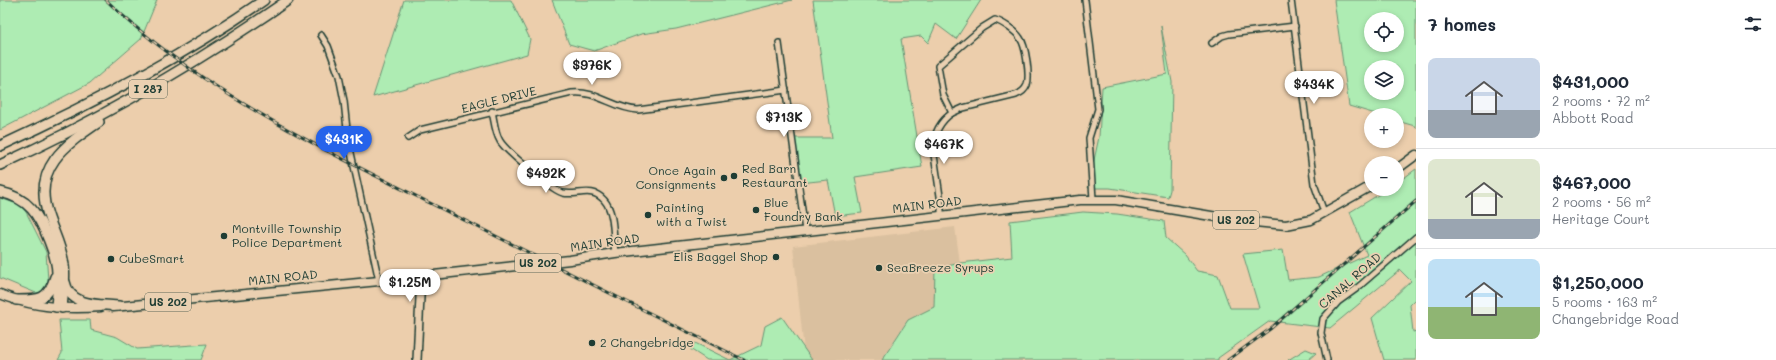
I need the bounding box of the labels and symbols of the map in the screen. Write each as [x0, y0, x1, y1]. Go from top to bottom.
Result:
pin: $976K [564, 52, 620, 86]
pin: $434K [1286, 71, 1342, 105]
road number: I 287 [129, 80, 167, 98]
street label: EAGLE DRIVE [460, 82, 538, 116]
pin: $713K [756, 104, 812, 138]
pin: $431K [316, 126, 372, 160]
pin: $467K [916, 131, 972, 165]
pin: $492K [518, 160, 574, 194]
place label: Red Barn Restaurant [742, 160, 808, 190]
place label: Once Again Consignments [636, 162, 716, 192]
marker: Red Barn Restaurant [729, 171, 739, 181]
marker: Once Again Consignments [719, 173, 729, 183]
street label: MAIN ROAD [891, 192, 962, 216]
place label: Blue Foundry Bank [764, 194, 843, 224]
place label: Painting with a Twist [656, 199, 727, 229]
marker: Blue Foundry Bank [751, 205, 761, 215]
marker: Painting with a Twist [643, 210, 653, 220]
road number: US 202 [1213, 211, 1259, 229]
place label: Montville Township Police Department [232, 220, 342, 250]
street label: MAIN ROAD [569, 229, 640, 255]
marker: Montville Township Police Department [219, 231, 229, 241]
place label: Elis Baggel Shop [674, 248, 768, 264]
street label: CANAL ROAD [1315, 249, 1384, 312]
place label: CubeSmart [119, 250, 184, 266]
marker: Elis Baggel Shop [771, 252, 781, 262]
marker: CubeSmart [106, 254, 116, 264]
road number: US 202 [515, 254, 561, 272]
place label: SeaBreeze Syrups [887, 259, 994, 275]
marker: SeaBreeze Syrups [874, 263, 884, 273]
street label: MAIN ROAD [247, 265, 318, 289]
pin: $1.25M [377, 269, 443, 303]
road number: US 202 [145, 293, 191, 311]
place label: 2 Changebridge [600, 334, 694, 350]
marker: 2 Changebridge [587, 338, 597, 348]

